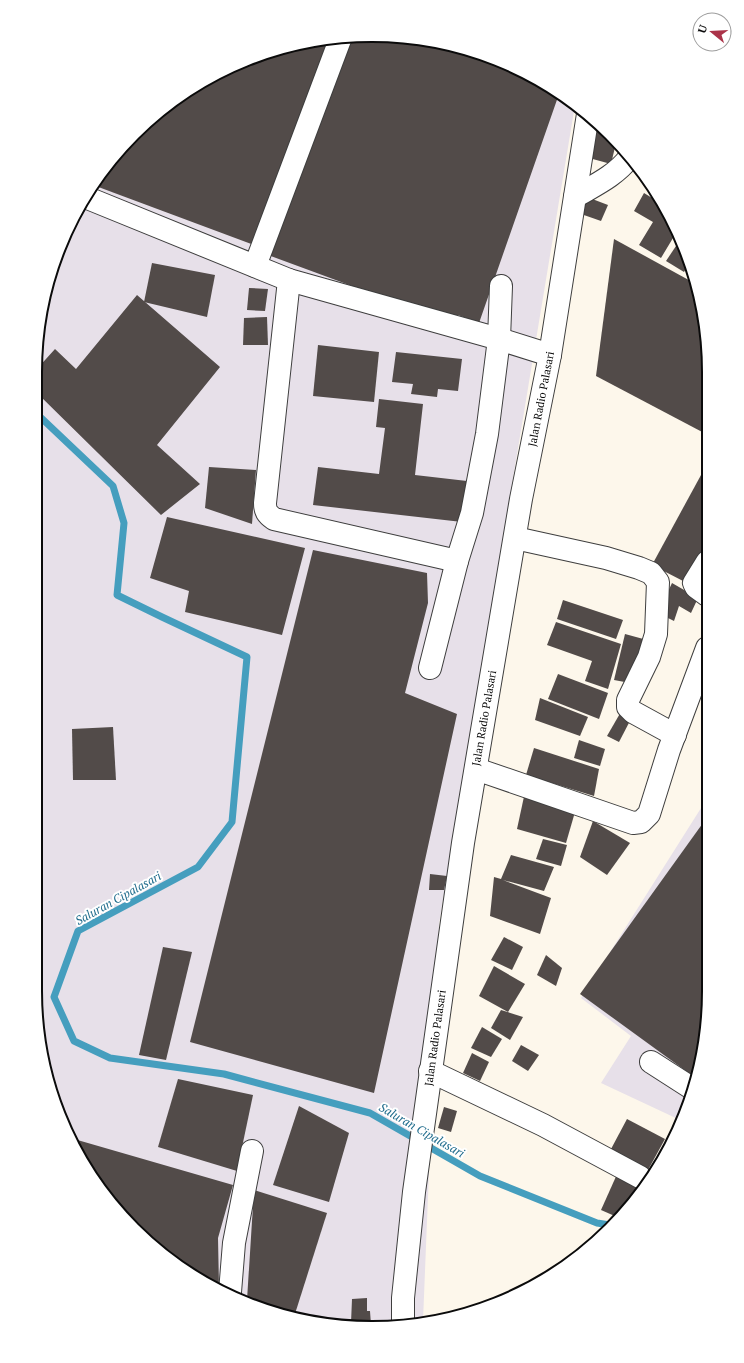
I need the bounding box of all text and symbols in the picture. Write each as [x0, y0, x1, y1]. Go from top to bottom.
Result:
north arrow [692, 12, 732, 52]
text: U [695, 23, 710, 35]
street label: Jalan Radio Palasari [525, 350, 557, 448]
street label: Jalan Radio Palasari [469, 669, 499, 767]
water label: Saluran Cipalasari [72, 868, 164, 928]
street label: Jalan Radio Palasari [421, 989, 449, 1087]
water label: Saluran Cipalasari [377, 1099, 468, 1161]

